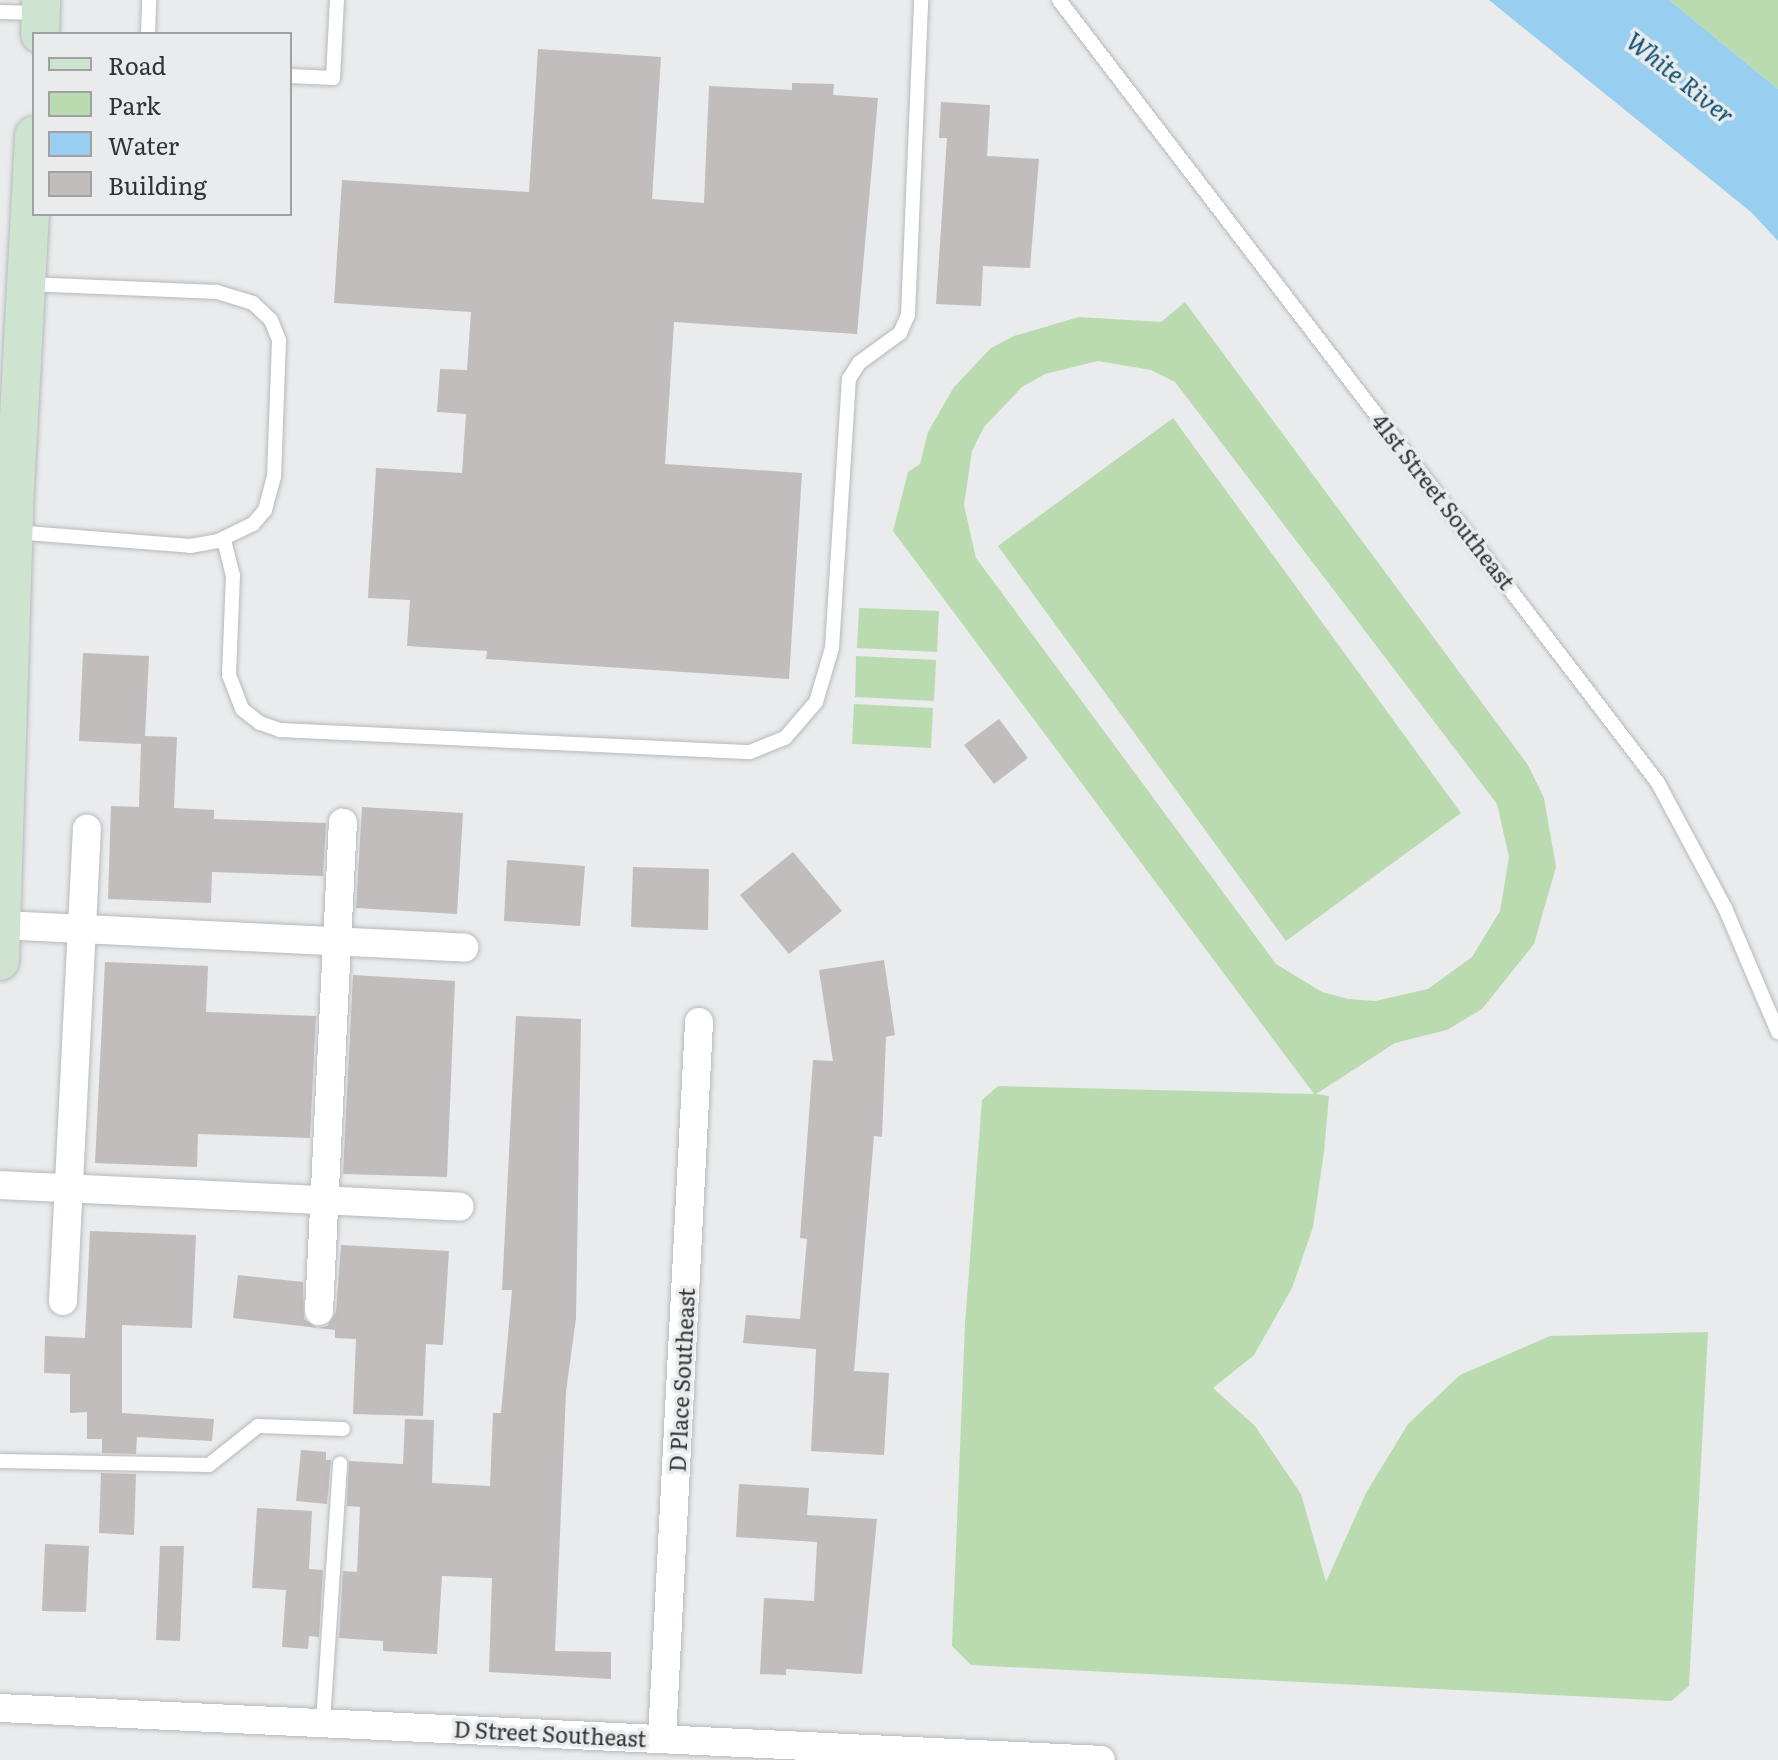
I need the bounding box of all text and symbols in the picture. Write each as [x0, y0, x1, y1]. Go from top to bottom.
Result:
water label: White River [1621, 25, 1741, 129]
legend [32, 32, 292, 216]
text: Road [108, 47, 166, 82]
text: Park [108, 87, 161, 122]
text: Water [108, 127, 179, 162]
text: Building [108, 167, 207, 202]
street label: 41st Street Southeast [1367, 408, 1521, 594]
street label: D Place Southeast [663, 1287, 699, 1473]
street label: D Street Southeast [453, 1715, 647, 1751]

